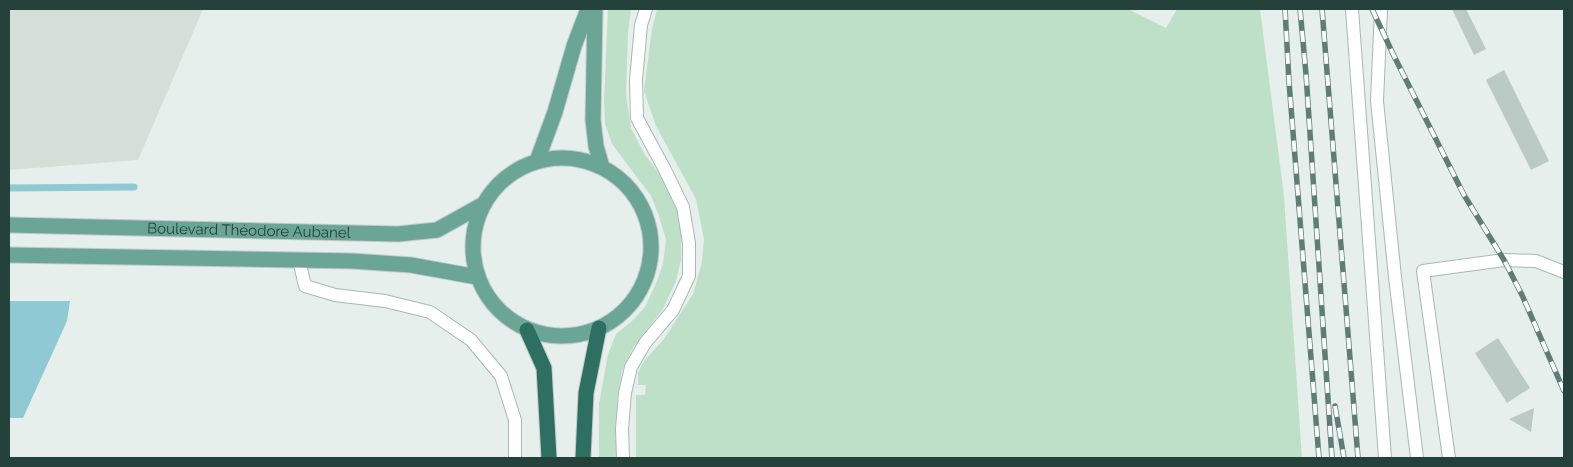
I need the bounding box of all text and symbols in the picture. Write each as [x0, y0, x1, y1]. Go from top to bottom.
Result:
street label: Boulevard Théodore Aubanel [147, 219, 352, 242]

